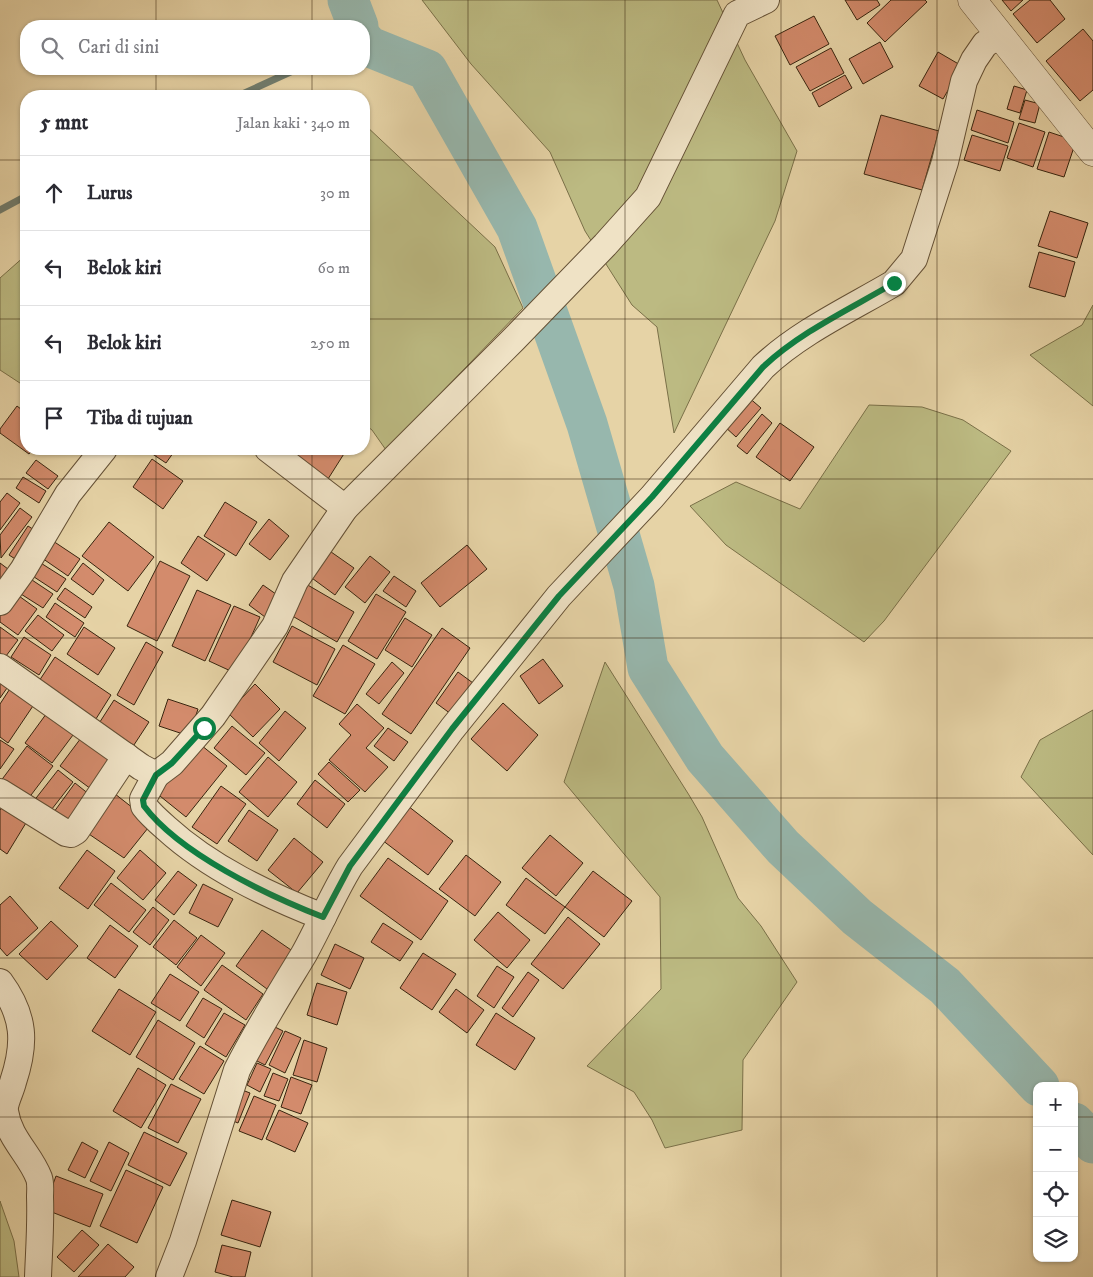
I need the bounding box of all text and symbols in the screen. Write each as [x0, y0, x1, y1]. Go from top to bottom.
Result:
search box [20, 20, 370, 75]
icon: search [38, 34, 66, 62]
text: Cari di sini [78, 36, 159, 59]
text: 5 mnt [40, 110, 88, 136]
text: Jalan kaki · 340 m [237, 113, 350, 133]
icon: ahead [40, 179, 68, 207]
text: Lurus [87, 182, 132, 205]
text: 30 m [320, 183, 350, 203]
icon: left [40, 254, 68, 282]
text: Belok kiri [87, 257, 161, 280]
text: 60 m [318, 258, 350, 278]
route end [883, 272, 906, 295]
icon: left [40, 329, 68, 357]
text: Belok kiri [87, 332, 161, 355]
text: 250 m [310, 333, 350, 353]
icon: arrive [40, 404, 68, 432]
text: Tiba di tujuan [87, 407, 193, 430]
route start [193, 717, 216, 740]
map controls [1033, 1082, 1078, 1262]
button: + [1033, 1082, 1078, 1127]
button: − [1033, 1127, 1078, 1172]
button: locate [1033, 1172, 1078, 1217]
button: layers [1033, 1217, 1078, 1262]

